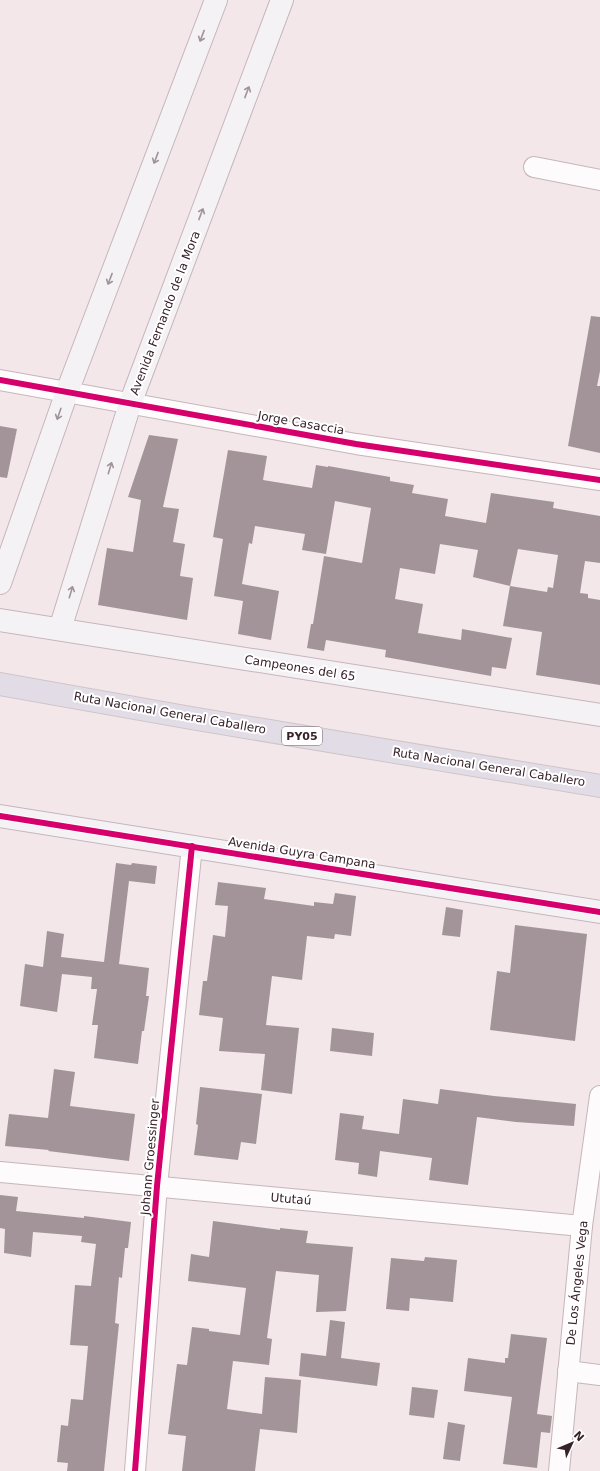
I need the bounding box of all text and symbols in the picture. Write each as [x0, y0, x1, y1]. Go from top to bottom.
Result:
one-way arrow [198, 30, 206, 42]
one-way arrow [244, 87, 252, 99]
one-way arrow [151, 152, 159, 164]
one-way arrow [198, 208, 206, 220]
street label: Avenida Fernando de la Mora [127, 229, 203, 397]
one-way arrow [105, 273, 113, 285]
one-way arrow [55, 408, 62, 421]
street label: Jorge Casaccia [256, 408, 345, 438]
one-way arrow [107, 462, 114, 475]
one-way arrow [68, 586, 76, 598]
street label: Campeones del 65 [243, 652, 357, 684]
street label: Ruta Nacional General Caballero [73, 689, 267, 737]
road number: PY05 [282, 727, 322, 745]
street label: Ruta Nacional General Caballero [392, 745, 586, 789]
street label: Avenida Guyra Campana [227, 834, 377, 872]
street label: Johann Groessinger [138, 1098, 162, 1217]
street label: Ututaú [270, 1190, 312, 1208]
street label: De Los Ángeles Vega [562, 1220, 591, 1346]
north arrow [552, 1423, 592, 1463]
text: N [571, 1429, 587, 1444]

